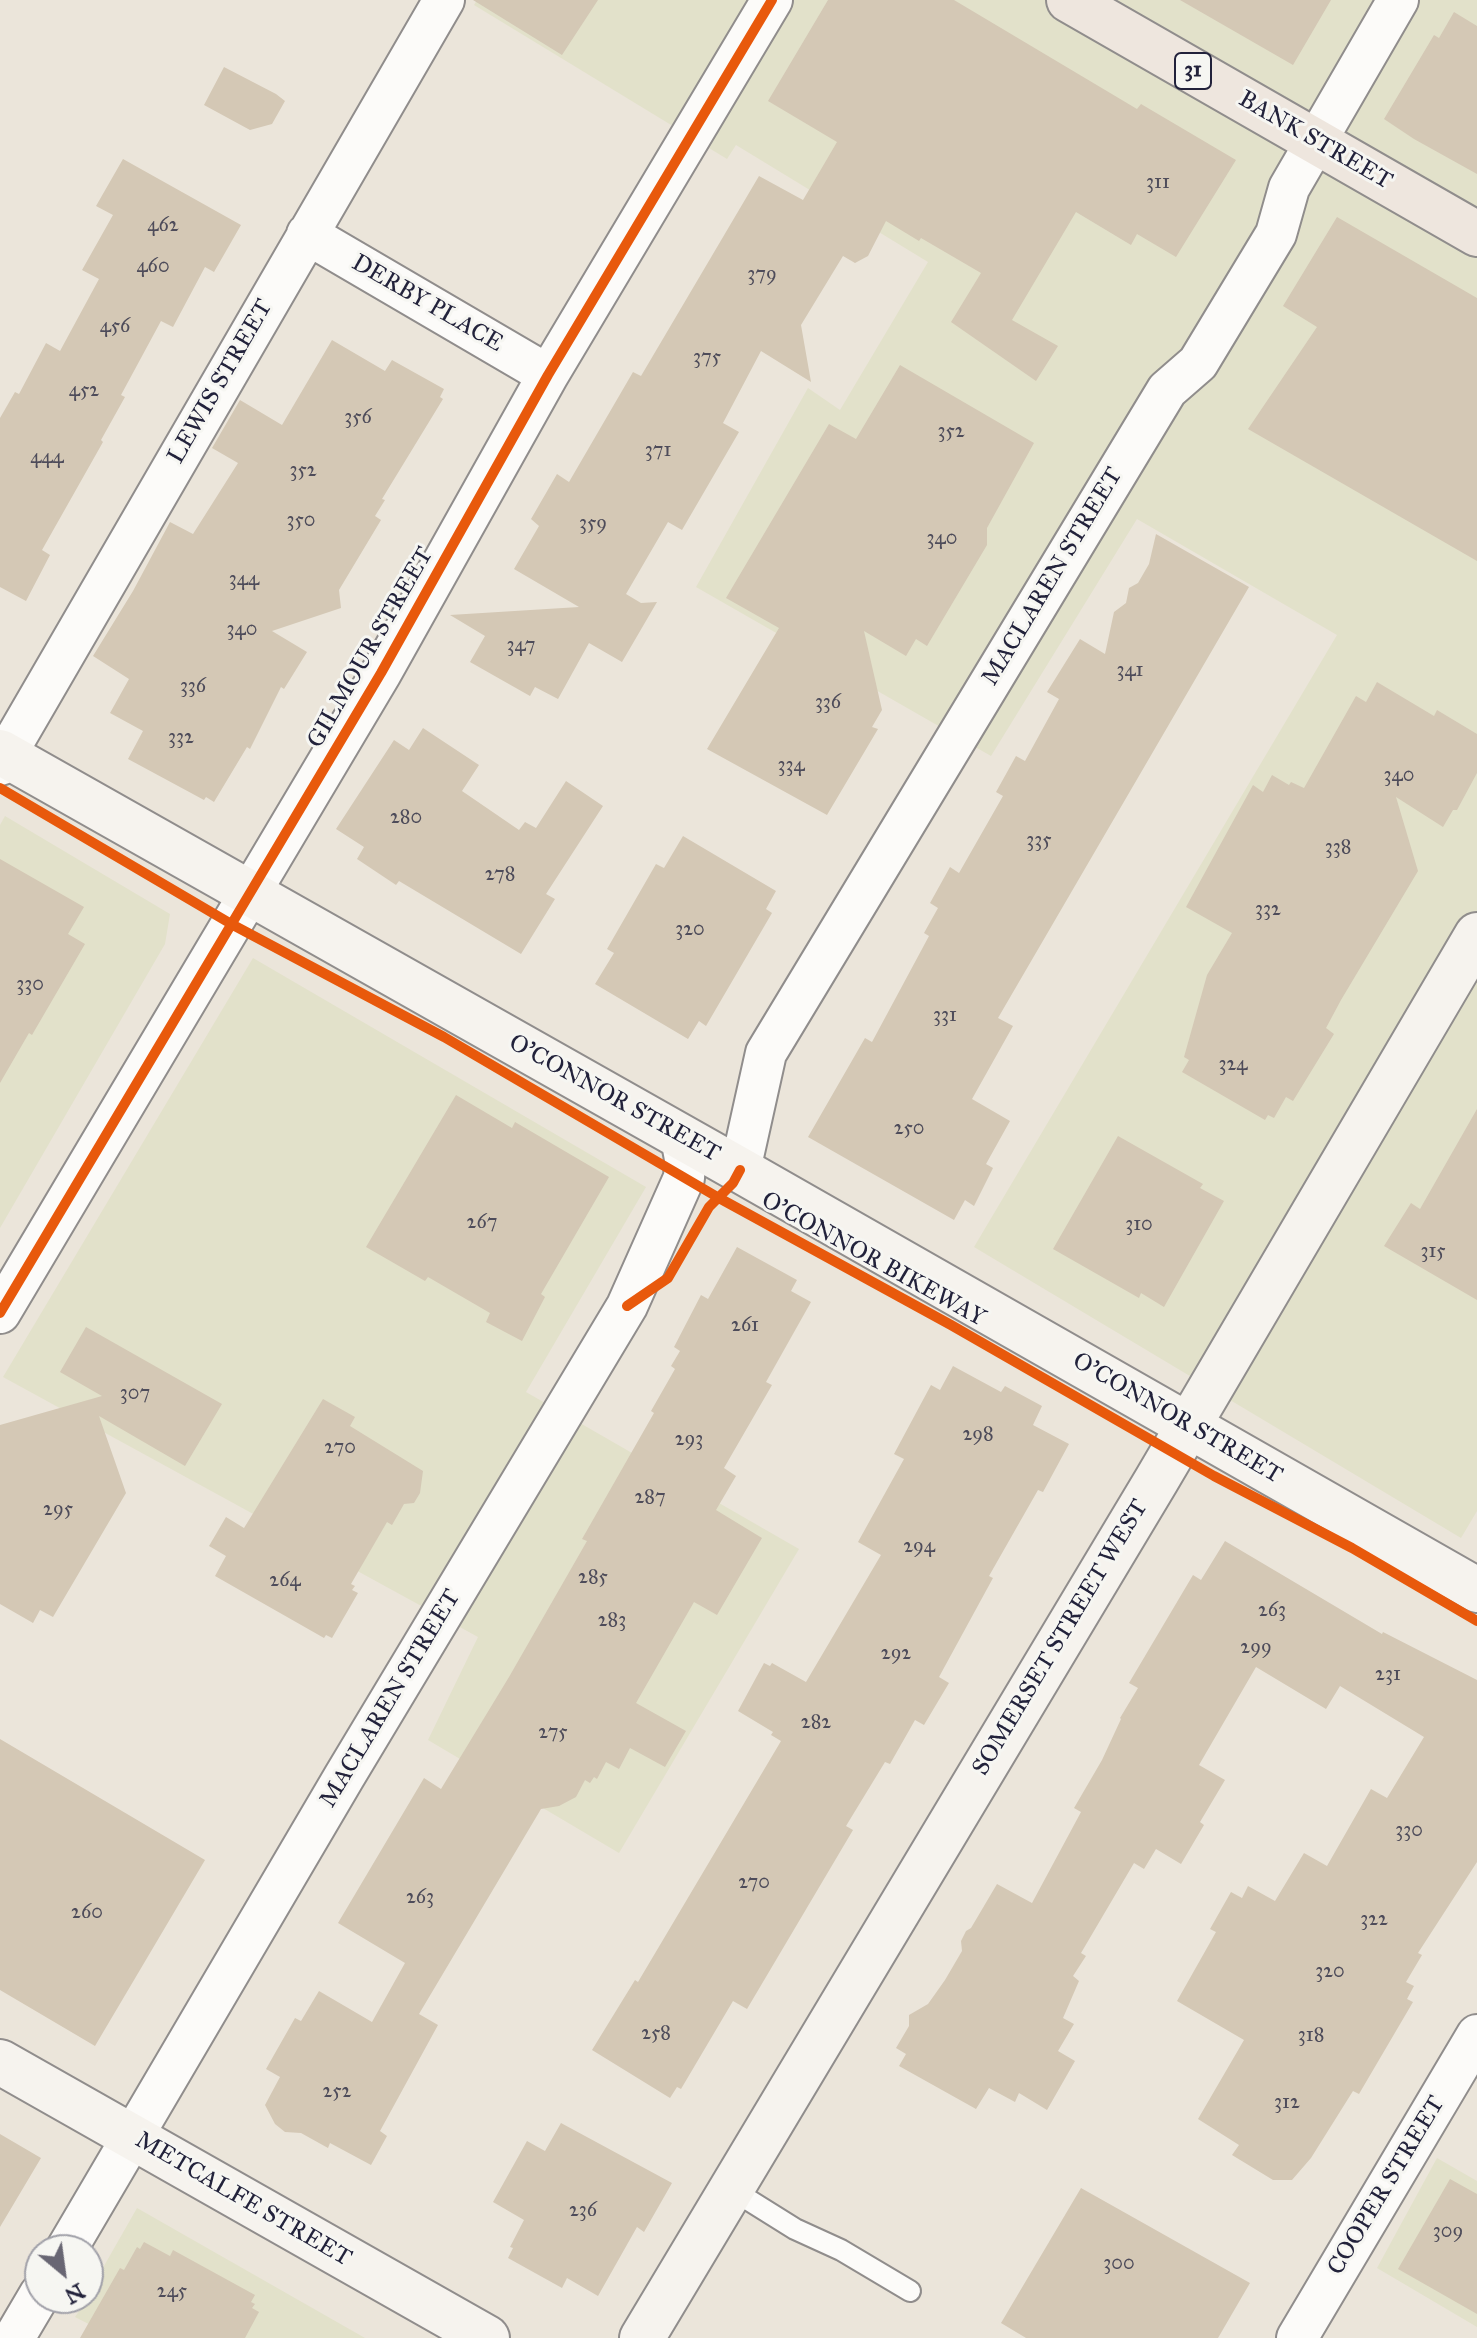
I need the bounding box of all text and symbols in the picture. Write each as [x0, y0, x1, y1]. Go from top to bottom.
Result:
road number: 31 [1175, 53, 1211, 89]
street label: BANK STREET [1233, 85, 1397, 197]
house number: 311 [1146, 171, 1170, 195]
house number: 462 [147, 214, 179, 238]
street label: DERBY PLACE [346, 249, 508, 359]
house number: 460 [136, 255, 170, 279]
house number: 379 [747, 263, 777, 287]
street label: LEWIS STREET [162, 295, 280, 469]
house number: 456 [100, 315, 130, 339]
house number: 375 [693, 346, 721, 370]
house number: 452 [69, 379, 99, 403]
house number: 356 [344, 406, 372, 430]
house number: 352 [937, 420, 965, 444]
house number: 371 [645, 439, 671, 463]
house number: 444 [30, 446, 64, 470]
house number: 352 [289, 459, 317, 483]
street label: MACLAREN STREET [977, 463, 1129, 691]
house number: 350 [287, 509, 315, 533]
house number: 359 [579, 512, 607, 536]
house number: 340 [927, 527, 957, 551]
street label: GILMOUR STREET [302, 542, 440, 754]
house number: 344 [229, 568, 259, 592]
house number: 340 [227, 618, 257, 642]
house number: 347 [507, 634, 535, 658]
house number: 341 [1116, 659, 1144, 683]
house number: 336 [180, 675, 206, 699]
house number: 336 [815, 691, 841, 715]
house number: 332 [168, 726, 194, 750]
house number: 334 [777, 754, 805, 778]
house number: 340 [1384, 764, 1414, 788]
house number: 280 [390, 806, 422, 830]
house number: 335 [1026, 829, 1052, 853]
house number: 338 [1325, 836, 1351, 860]
house number: 278 [485, 863, 515, 887]
house number: 332 [1255, 898, 1281, 922]
house number: 320 [675, 918, 705, 942]
house number: 330 [16, 973, 44, 997]
house number: 331 [933, 1004, 957, 1028]
street label: O'CONNOR STREET [503, 1029, 725, 1169]
house number: 324 [1218, 1053, 1248, 1077]
house number: 250 [894, 1117, 924, 1141]
street label: O'CONNOR BIKEWAY [756, 1186, 990, 1334]
house number: 267 [467, 1211, 497, 1235]
house number: 310 [1125, 1213, 1153, 1237]
house number: 315 [1420, 1240, 1446, 1264]
house number: 261 [731, 1314, 759, 1338]
street label: O'CONNOR STREET [1067, 1347, 1287, 1491]
house number: 307 [120, 1382, 150, 1406]
house number: 298 [962, 1423, 994, 1447]
house number: 293 [675, 1428, 703, 1452]
house number: 270 [324, 1436, 356, 1460]
house number: 287 [634, 1486, 666, 1510]
street label: SOMERSET STREET WEST [967, 1495, 1155, 1781]
house number: 295 [43, 1498, 73, 1522]
house number: 294 [903, 1535, 935, 1559]
house number: 285 [578, 1566, 608, 1590]
house number: 264 [269, 1569, 301, 1593]
street label: MACLAREN STREET [315, 1585, 467, 1813]
house number: 263 [1258, 1599, 1286, 1623]
house number: 283 [598, 1609, 626, 1633]
house number: 299 [1240, 1636, 1272, 1660]
house number: 292 [881, 1642, 911, 1666]
house number: 231 [1375, 1663, 1401, 1687]
house number: 282 [801, 1711, 831, 1735]
house number: 275 [538, 1721, 568, 1745]
house number: 330 [1395, 1819, 1423, 1843]
house number: 270 [738, 1871, 770, 1895]
house number: 263 [406, 1886, 434, 1910]
house number: 260 [71, 1901, 103, 1925]
house number: 322 [1360, 1908, 1388, 1932]
house number: 320 [1315, 1960, 1345, 1984]
house number: 258 [641, 2022, 671, 2046]
house number: 318 [1298, 2024, 1324, 2048]
house number: 252 [323, 2080, 351, 2104]
house number: 312 [1274, 2091, 1300, 2115]
street label: COOPER STREET [1322, 2091, 1452, 2281]
street label: METCALFE STREET [130, 2126, 356, 2274]
house number: 236 [569, 2199, 597, 2223]
house number: 309 [1433, 2220, 1463, 2244]
north arrow [24, 2234, 104, 2314]
house number: 300 [1103, 2252, 1135, 2276]
text: N [60, 2277, 90, 2310]
house number: 245 [157, 2280, 187, 2304]

